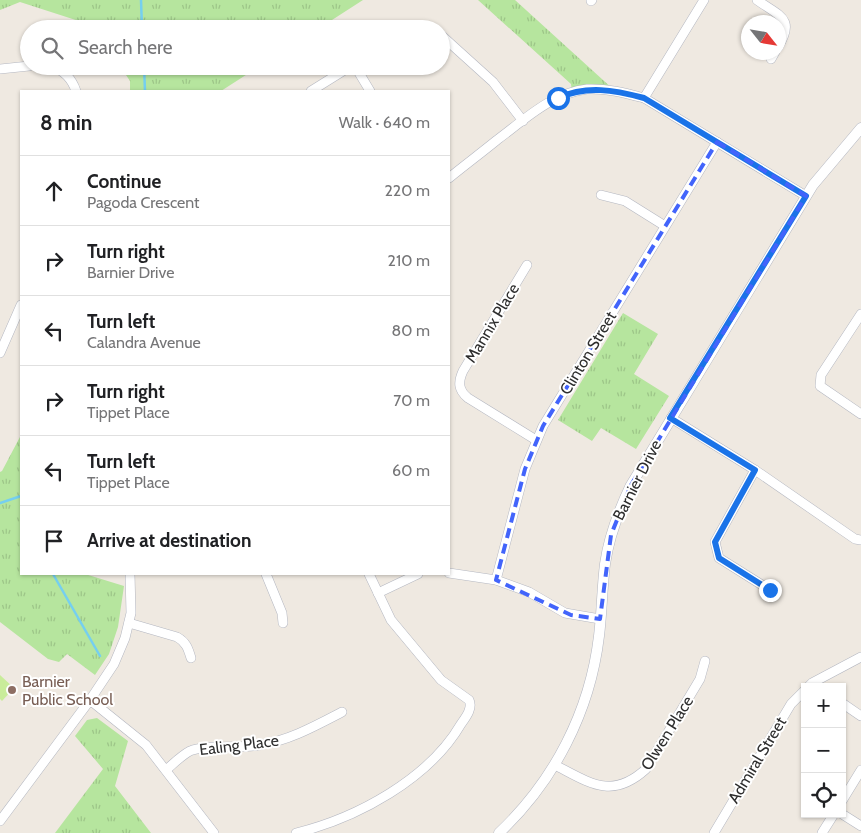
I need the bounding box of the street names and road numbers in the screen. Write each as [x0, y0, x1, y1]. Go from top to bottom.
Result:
street label: Mannix Place [461, 280, 523, 366]
street label: Clinton Street [556, 307, 621, 398]
street label: Barnier Drive [609, 437, 665, 523]
street label: Olwen Place [637, 692, 697, 774]
street label: Admiral Street [724, 713, 790, 807]
street label: Ealing Place [198, 731, 280, 759]

